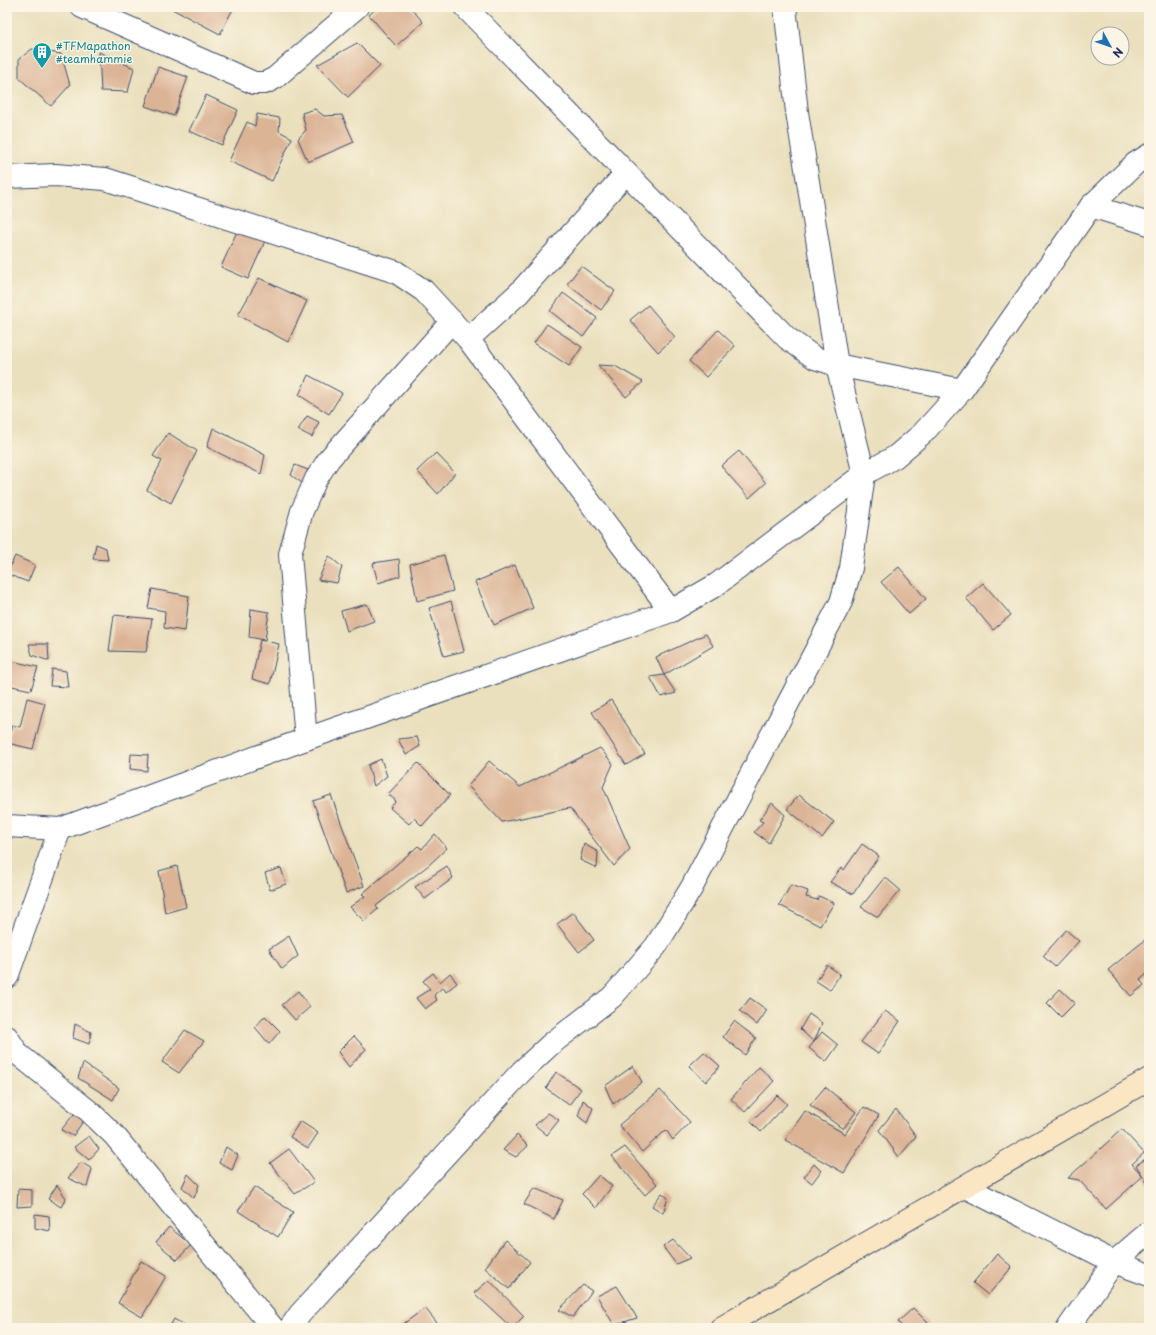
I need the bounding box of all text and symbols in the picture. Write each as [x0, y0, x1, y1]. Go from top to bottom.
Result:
north arrow [1090, 26, 1130, 66]
place label: #TFMapathon #teamhammie [56, 37, 132, 67]
building icon: #TFMapathon #teamhammie [31, 41, 53, 69]
text: N [1109, 44, 1127, 62]

